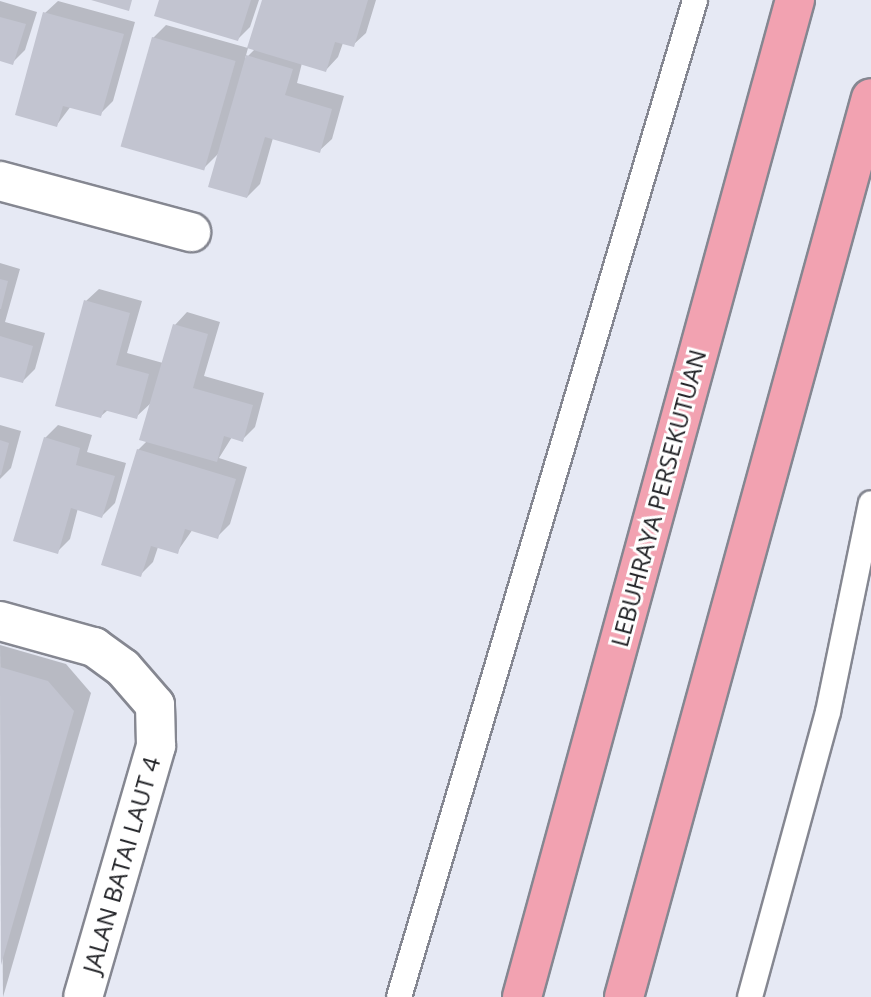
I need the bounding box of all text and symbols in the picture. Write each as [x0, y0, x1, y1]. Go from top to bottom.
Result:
street label: LEBUHRAYA PERSEKUTUAN [604, 346, 712, 650]
street label: JALAN BATAI LAUT 4 [76, 753, 166, 977]

